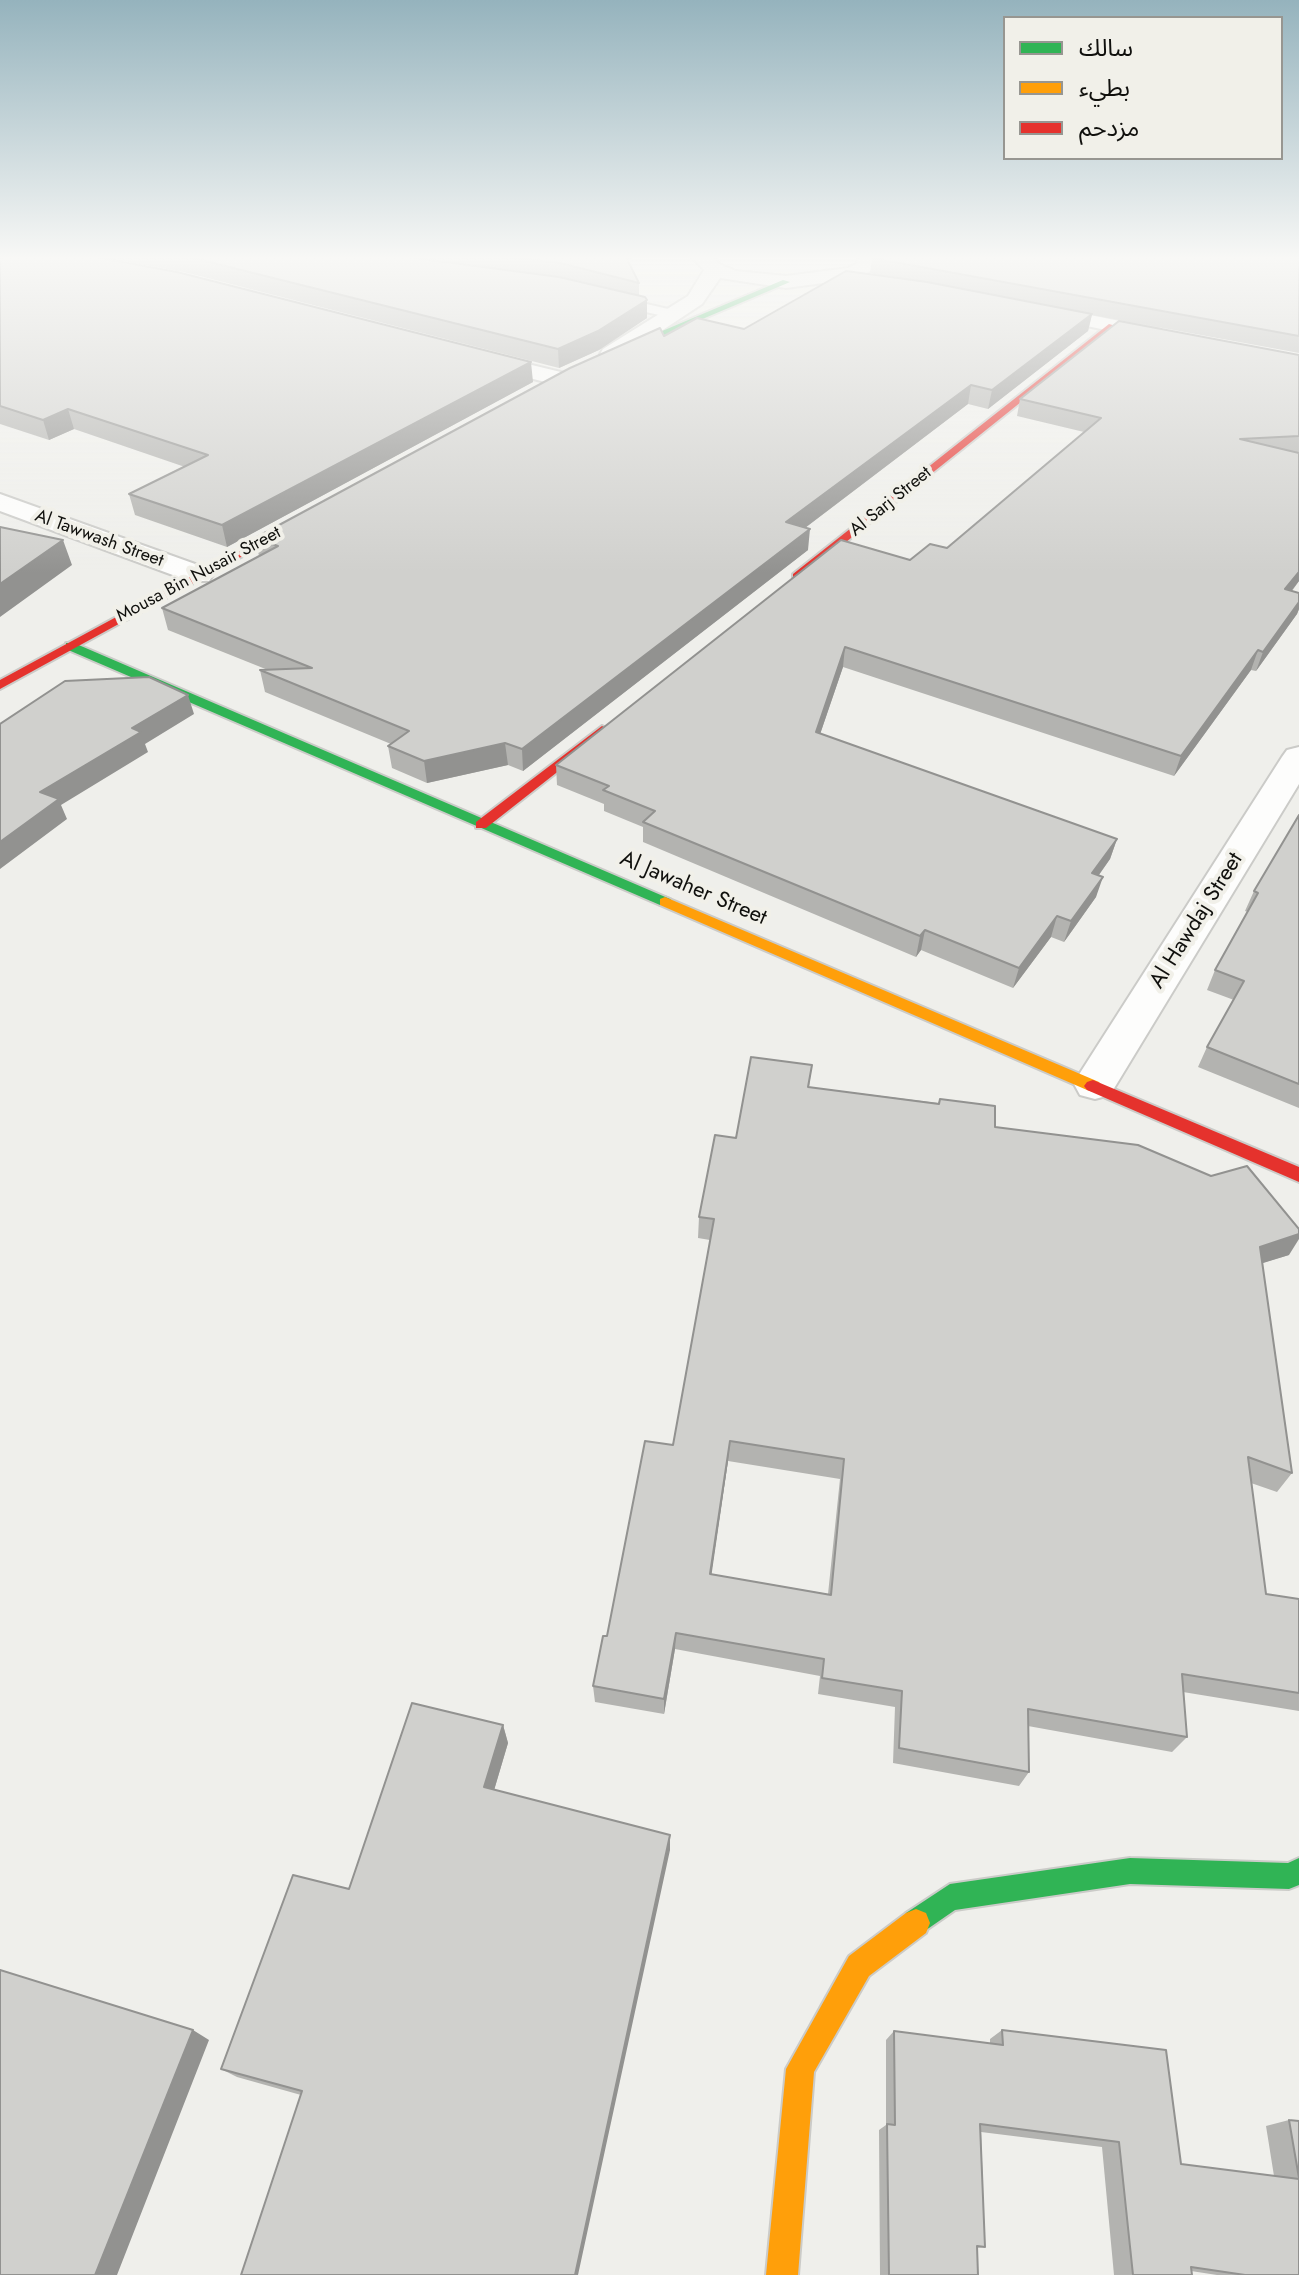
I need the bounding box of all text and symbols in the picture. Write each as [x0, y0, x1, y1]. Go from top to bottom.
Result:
legend [1003, 16, 1283, 160]
text: سالك [1079, 30, 1133, 65]
text: بطيء [1079, 70, 1130, 105]
text: مزدحم [1079, 110, 1139, 145]
street label: Al Sarj Street [846, 462, 936, 542]
street label: Al Tawwash Street [32, 506, 166, 572]
street label: Mousa Bin Nusair Street [113, 522, 285, 628]
street label: Al Jawaher Street [616, 846, 770, 932]
street label: Al Hawdaj Street [1145, 848, 1249, 994]

